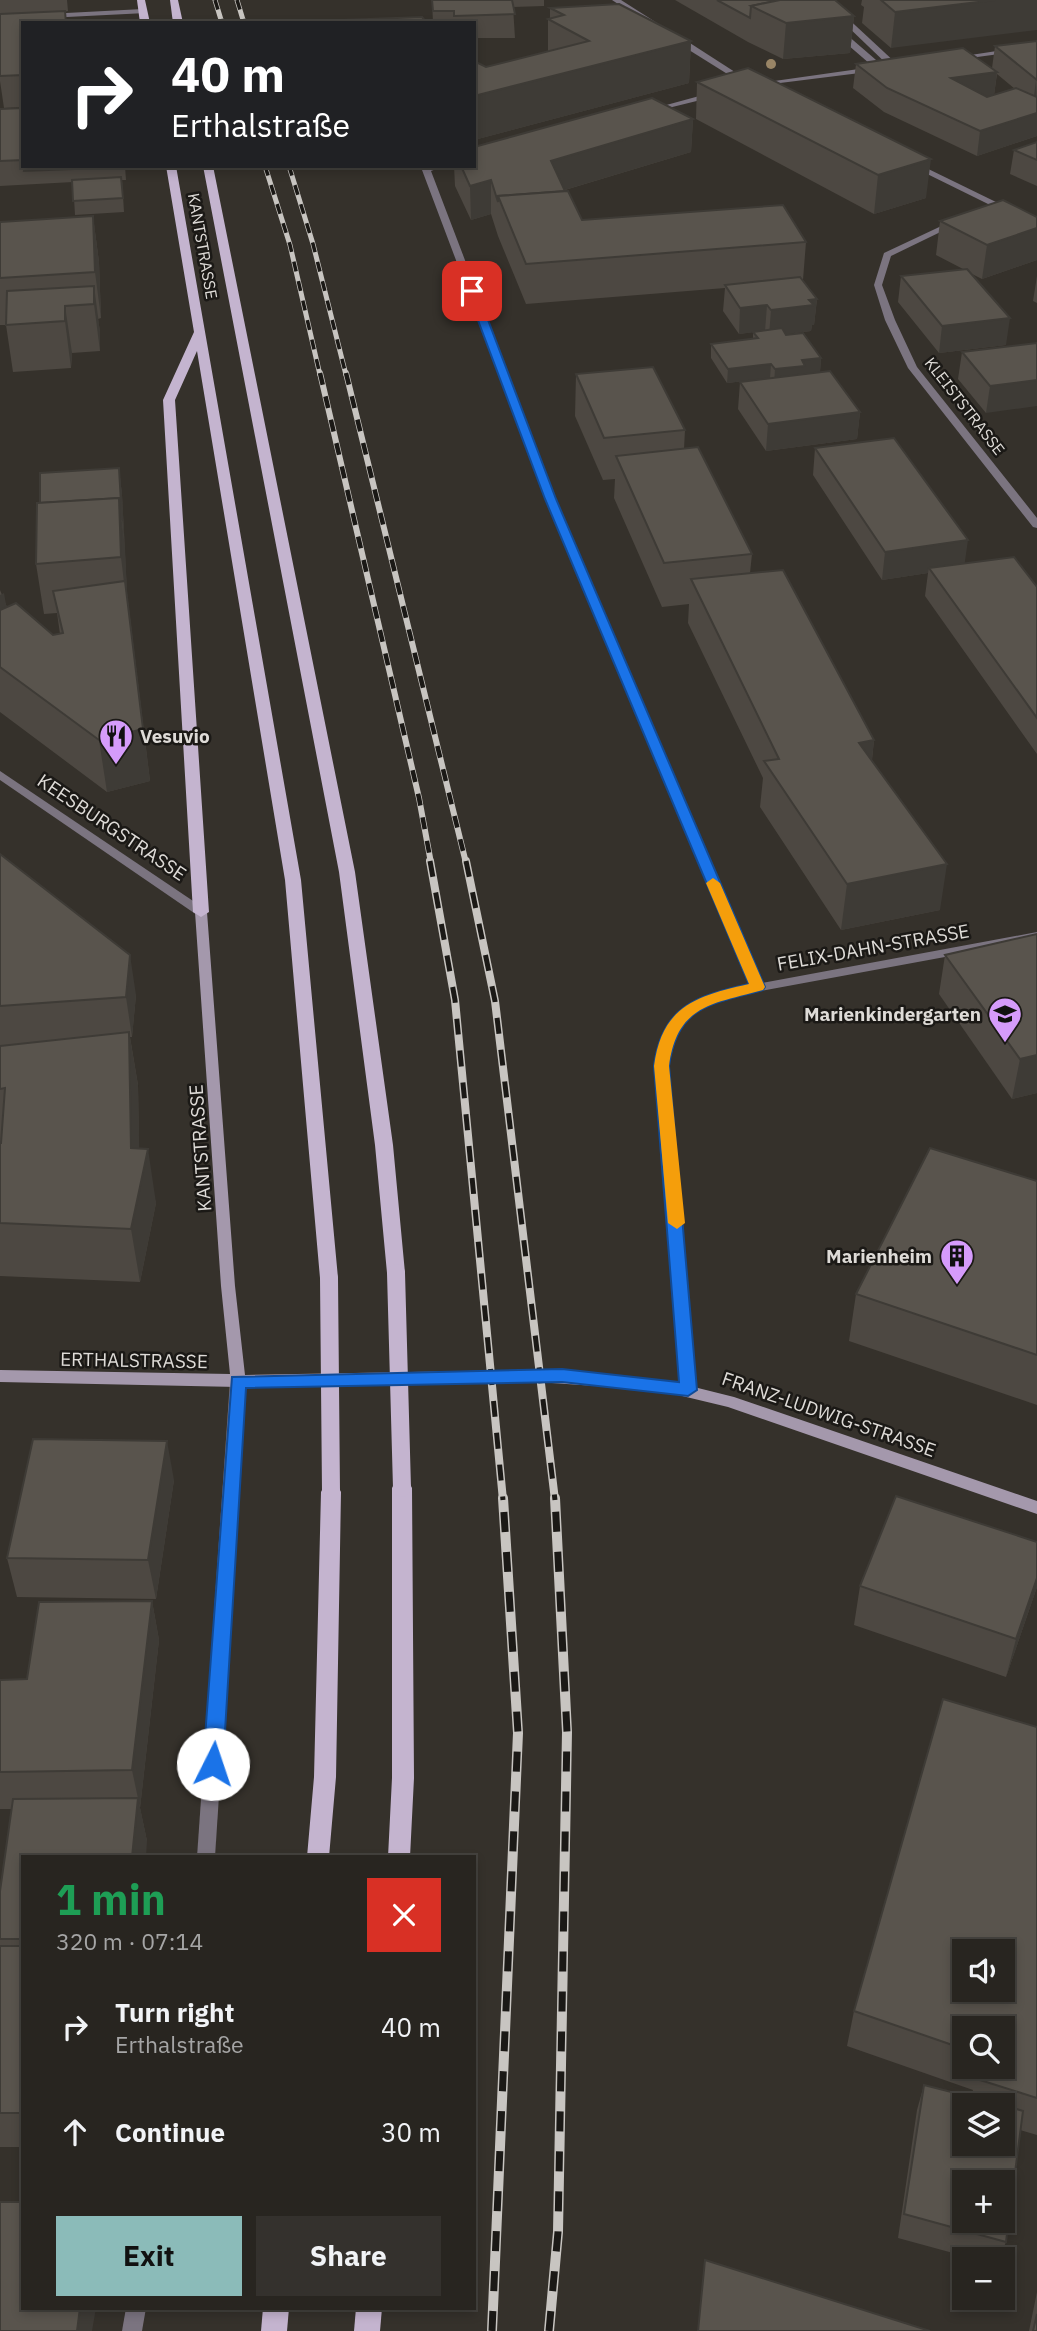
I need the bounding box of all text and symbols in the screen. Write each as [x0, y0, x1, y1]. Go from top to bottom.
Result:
text: 40 m [171, 42, 285, 105]
icon: right [56, 49, 147, 140]
text: Erthalstraße [171, 104, 350, 146]
street label: KANTSTRASSE [184, 191, 222, 301]
pin [442, 261, 502, 321]
icon: arrive [453, 272, 491, 310]
street label: KLEISTSTRASSE [921, 353, 1009, 459]
restaurant icon: Vesuvio [97, 717, 135, 766]
place label: Vesuvio [140, 724, 210, 748]
street label: KEESBURGSTRASSE [33, 768, 191, 886]
street label: FELIX-DAHN-STRASSE [775, 918, 971, 976]
school or university icon: Marienkindergarten [986, 995, 1024, 1044]
place label: Marienkindergarten [804, 1002, 981, 1026]
street label: KANTSTRASSE [184, 1084, 216, 1212]
building icon: Marienheim [938, 1237, 976, 1286]
place label: Marienheim [826, 1244, 932, 1268]
street label: ERTHALSTRASSE [60, 1347, 208, 1373]
street label: FRANZ-LUDWIG-STRASSE [719, 1366, 939, 1462]
position arrow [176, 1727, 250, 1801]
text: 1 min [56, 1872, 166, 1927]
button: close [367, 1878, 441, 1952]
text: 320 m · 07:14 [56, 1926, 203, 1956]
map controls [952, 1939, 1015, 2310]
button: sound [952, 1939, 1015, 2002]
text: Turn right [115, 1995, 234, 2029]
icon: right [56, 2008, 94, 2046]
text: 40 m [381, 2010, 441, 2044]
button: search [952, 2016, 1015, 2079]
text: Erthalstraße [115, 2029, 244, 2059]
button: layers [952, 2093, 1015, 2156]
icon: ahead [56, 2113, 94, 2151]
text: Continue [115, 2115, 225, 2149]
text: 30 m [381, 2115, 441, 2149]
button: + [952, 2170, 1015, 2233]
button: Exit [56, 2216, 242, 2296]
button: Share [256, 2216, 441, 2296]
button: − [952, 2247, 1015, 2310]

